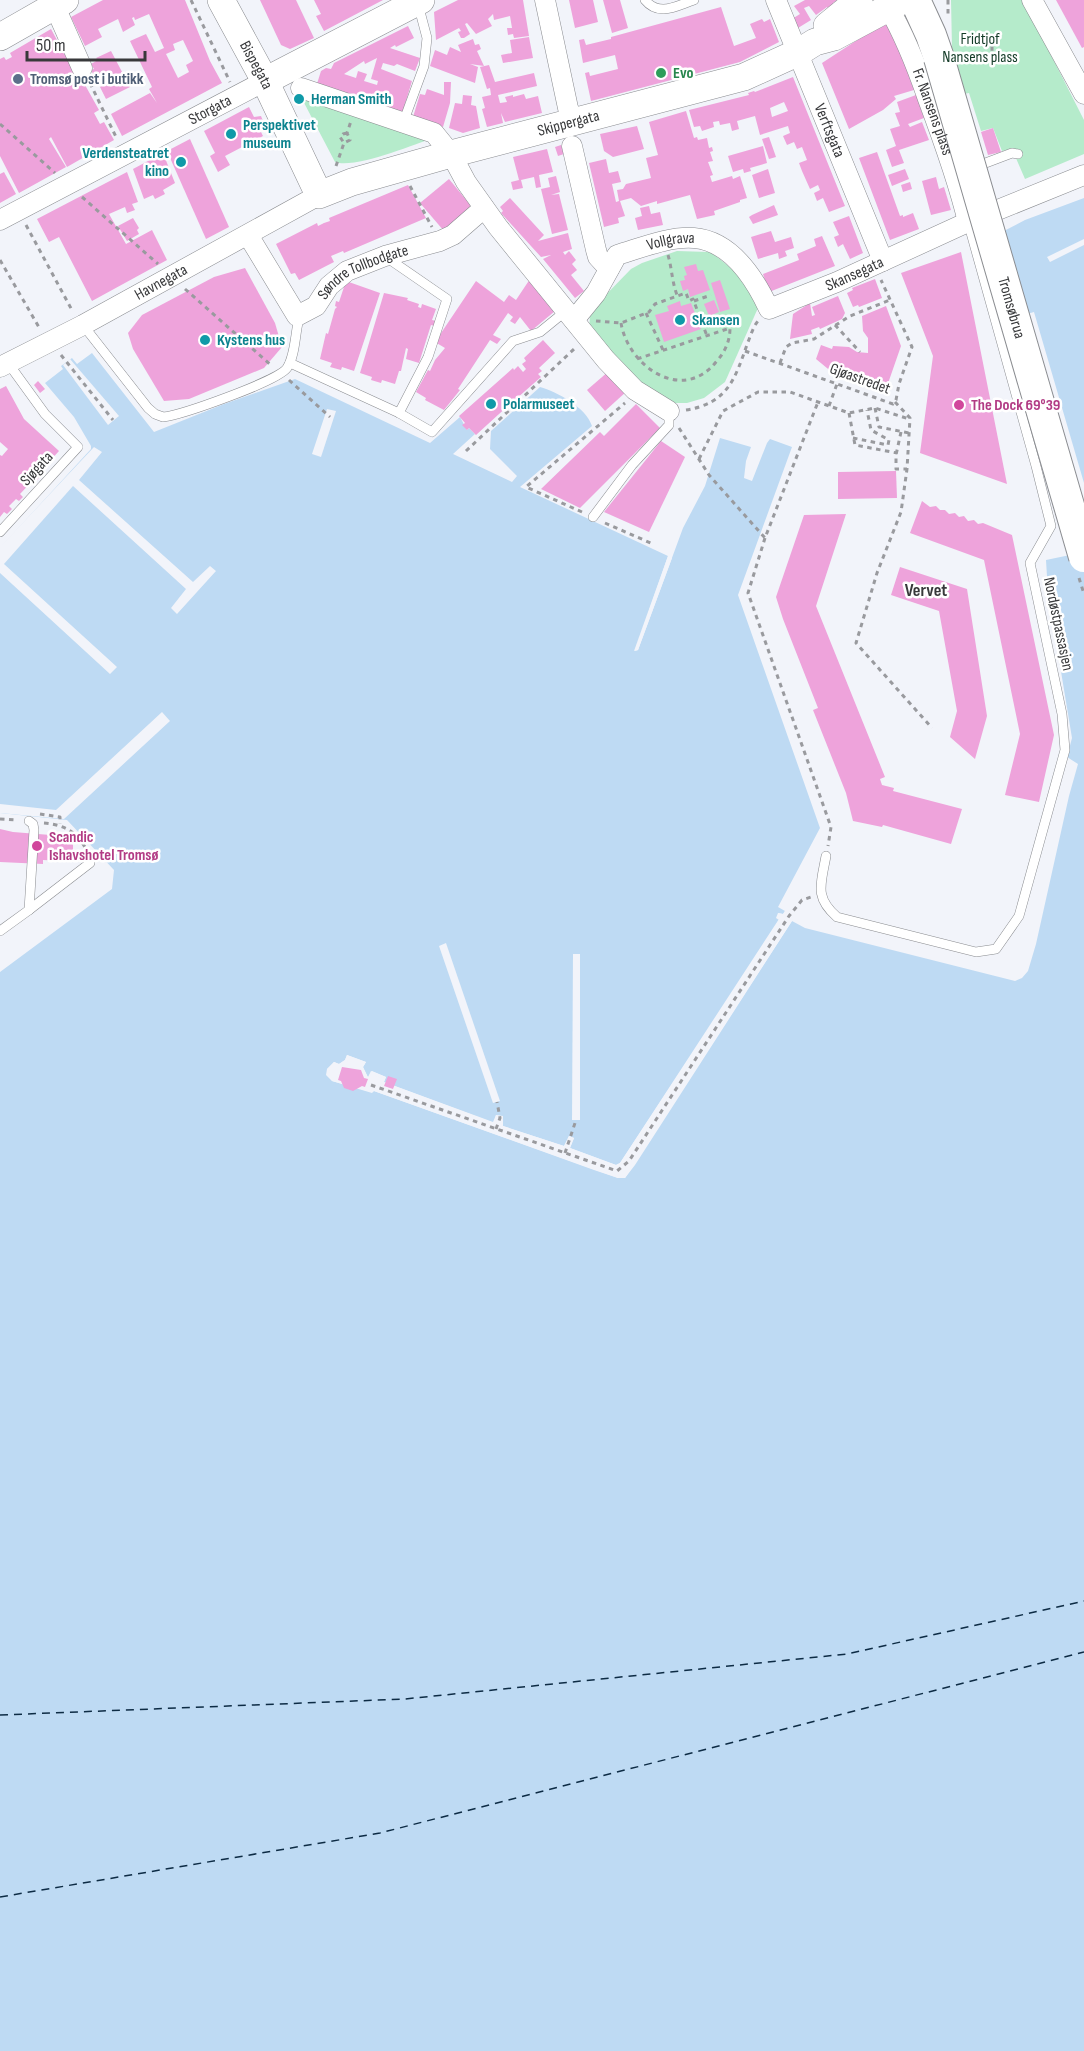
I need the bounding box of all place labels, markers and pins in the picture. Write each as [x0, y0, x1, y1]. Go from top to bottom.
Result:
place label: Evo [673, 64, 694, 83]
marker: Evo [654, 66, 668, 80]
place label: Tromsø post i butikk [30, 70, 144, 89]
marker: Tromsø post i butikk [11, 72, 25, 86]
place label: Herman Smith [311, 90, 392, 109]
marker: Herman Smith [292, 92, 306, 106]
place label: Perspektivet museum [243, 116, 316, 153]
marker: Perspektivet museum [224, 127, 238, 141]
place label: Verdensteatret kino [82, 144, 169, 181]
marker: Verdensteatret kino [174, 155, 188, 169]
place label: Skansen [692, 311, 740, 330]
marker: Skansen [673, 313, 687, 327]
place label: Kystens hus [217, 331, 285, 350]
marker: Kystens hus [198, 333, 212, 347]
place label: Polarmuseet [503, 395, 575, 414]
place label: The Dock 69°39 [971, 396, 1060, 415]
marker: Polarmuseet [484, 397, 498, 411]
marker: The Dock 69°39 [952, 398, 966, 412]
place label: Scandic Ishavshotel Tromsø [49, 828, 158, 865]
marker: Scandic Ishavshotel Tromsø [30, 839, 44, 853]

